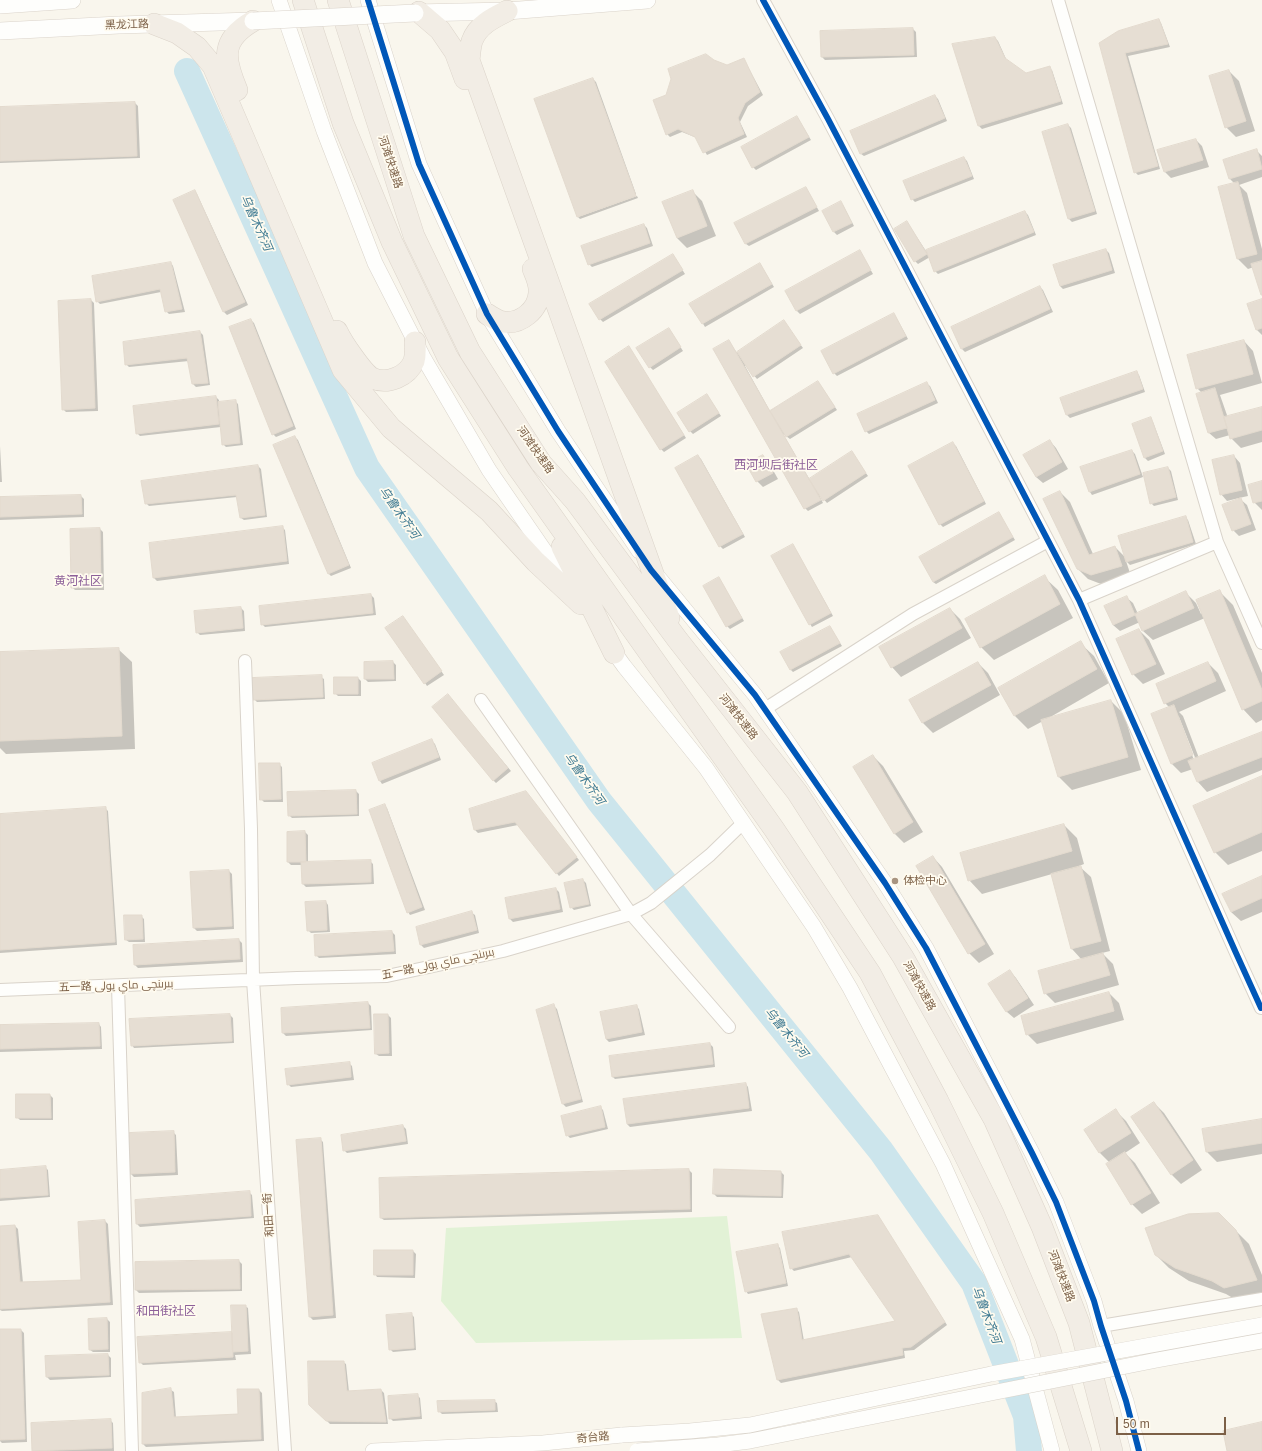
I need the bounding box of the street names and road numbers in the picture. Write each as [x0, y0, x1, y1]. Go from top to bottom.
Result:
street label: 黑龙江路 [105, 18, 149, 32]
street label: 河滩快速路 [375, 134, 405, 190]
street label: 河滩快速路 [514, 424, 556, 476]
street label: 河滩快速路 [716, 691, 760, 743]
street label: 五一路 بىرىنچى ماي يولى [380, 946, 496, 982]
street label: 河滩快速路 [900, 959, 938, 1013]
street label: 五一路 بىرىنچى ماي يولى [58, 977, 174, 995]
street label: 和田一街 [261, 1193, 277, 1237]
street label: 河滩快速路 [1045, 1248, 1077, 1304]
street label: 奇台路 [576, 1430, 610, 1446]

